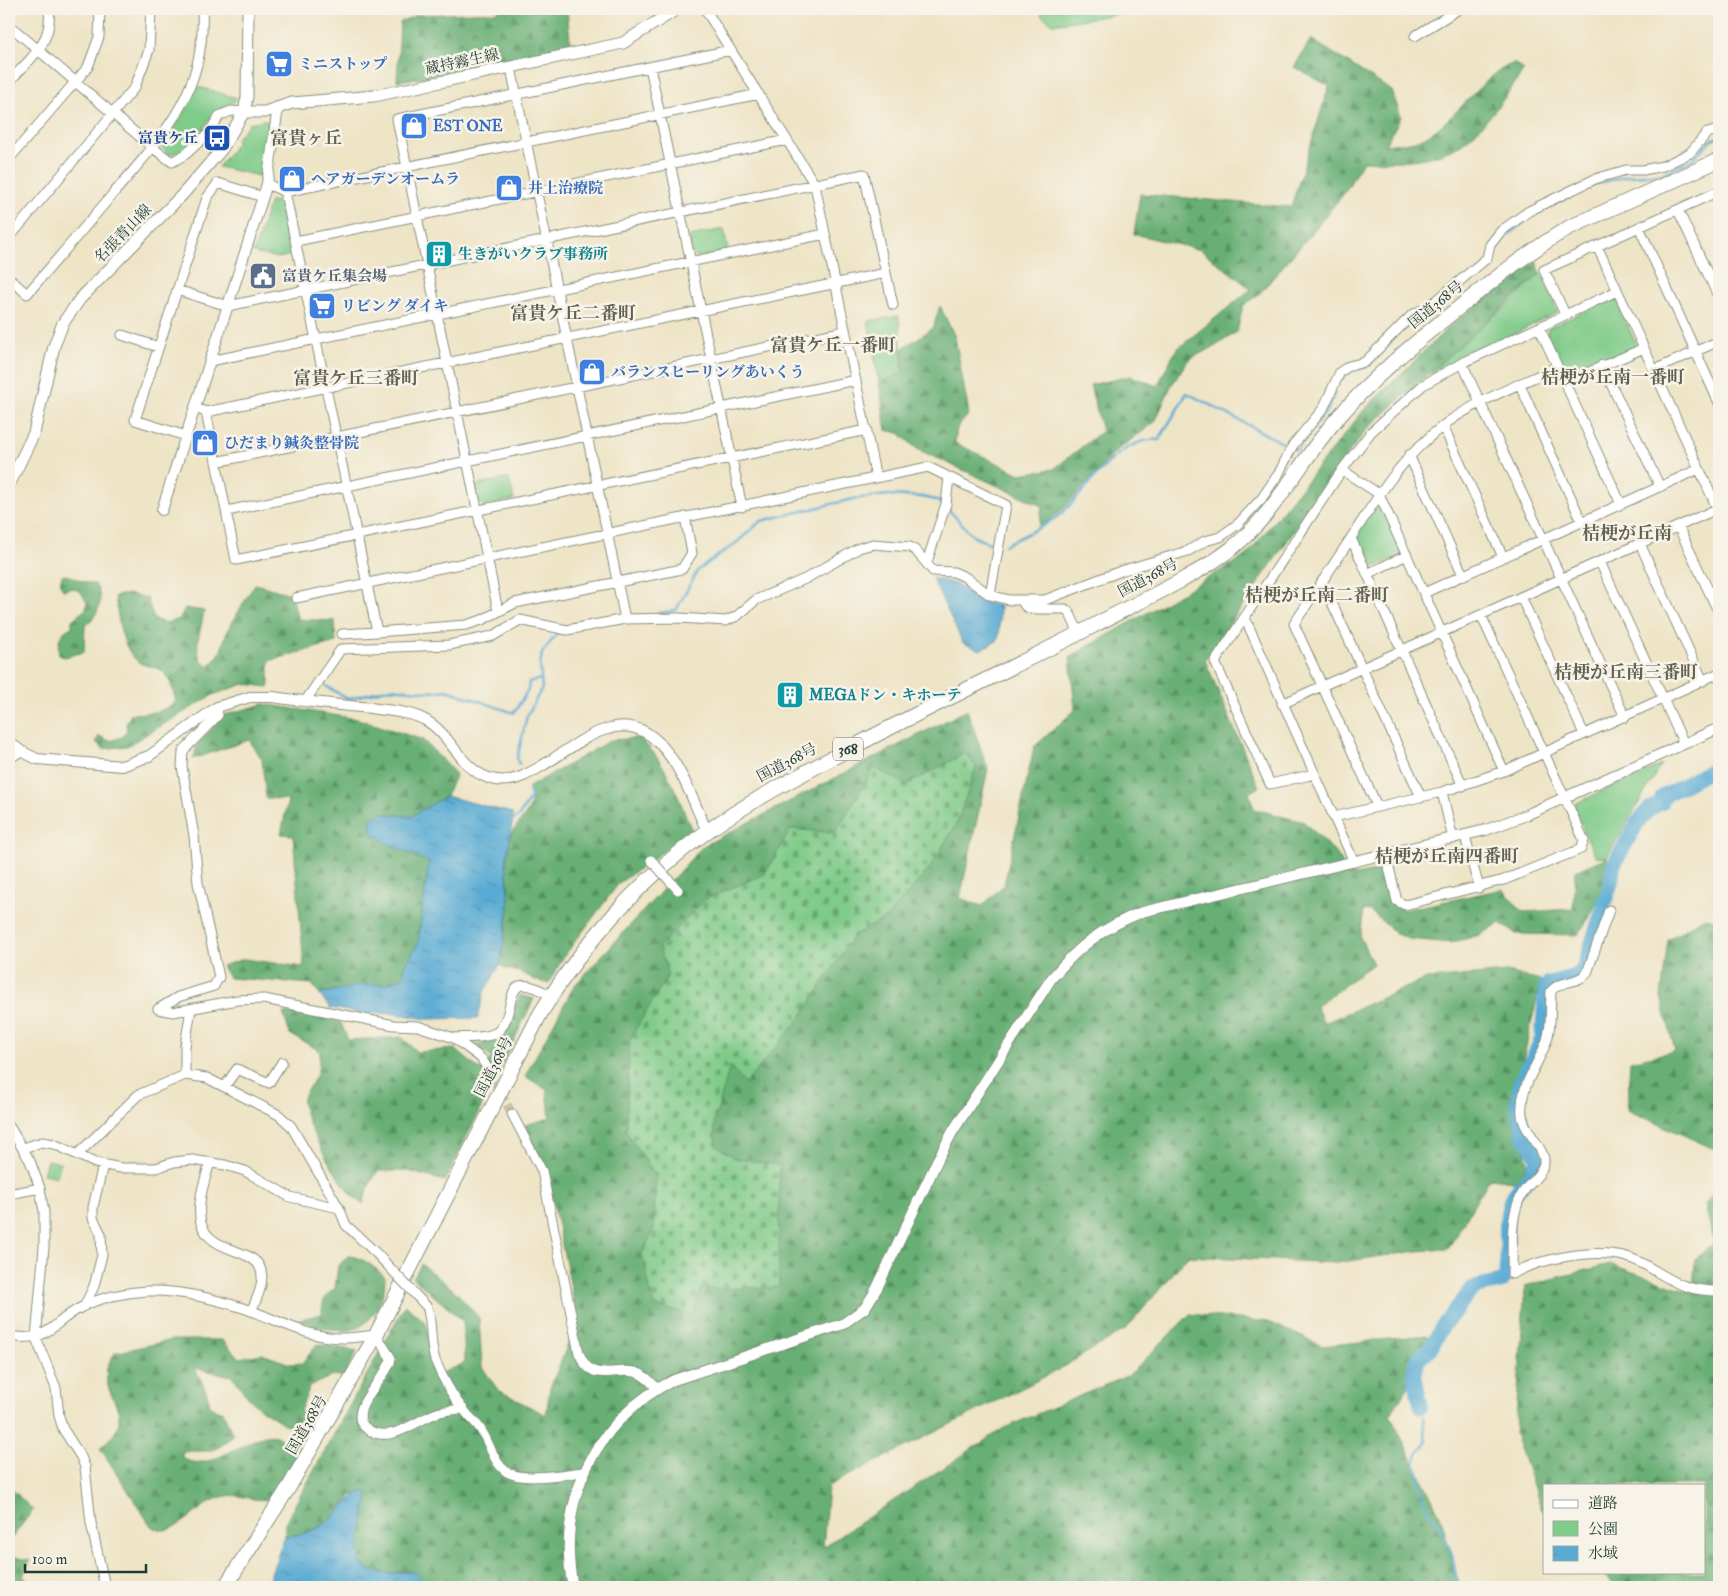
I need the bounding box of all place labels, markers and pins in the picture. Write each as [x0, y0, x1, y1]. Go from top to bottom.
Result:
supermarket icon: ミニストップ [264, 49, 294, 79]
place label: ミニストップ [298, 55, 388, 74]
shop icon: EST ONE [399, 111, 429, 141]
place label: EST ONE [433, 117, 503, 136]
bus stop icon: 富貴ケ丘 [202, 123, 232, 153]
place label: 富貴ケ丘 [138, 129, 198, 148]
shop icon: ヘアガーデンオームラ [277, 164, 307, 194]
place label: ヘアガーデンオームラ [311, 170, 460, 189]
shop icon: 井上治療院 [494, 173, 524, 203]
place label: 井上治療院 [528, 179, 603, 198]
building icon: 生きがいクラブ事務所 [424, 239, 454, 269]
place label: 生きがいクラブ事務所 [458, 245, 608, 264]
public building icon: 富貴ケ丘集会場 [248, 261, 278, 291]
place label: 富貴ケ丘集会場 [282, 267, 387, 286]
supermarket icon: リビング ダイキ [307, 291, 337, 321]
place label: リビング ダイキ [341, 297, 449, 316]
shop icon: バランスヒーリングあいくう [577, 357, 607, 387]
place label: バランスヒーリングあいくう [611, 363, 805, 382]
shop icon: ひだまり鍼灸整骨院 [190, 428, 220, 458]
place label: ひだまり鍼灸整骨院 [224, 434, 359, 453]
building icon: MEGAドン・キホーテ [775, 680, 805, 710]
place label: MEGAドン・キホーテ [808, 686, 961, 705]

